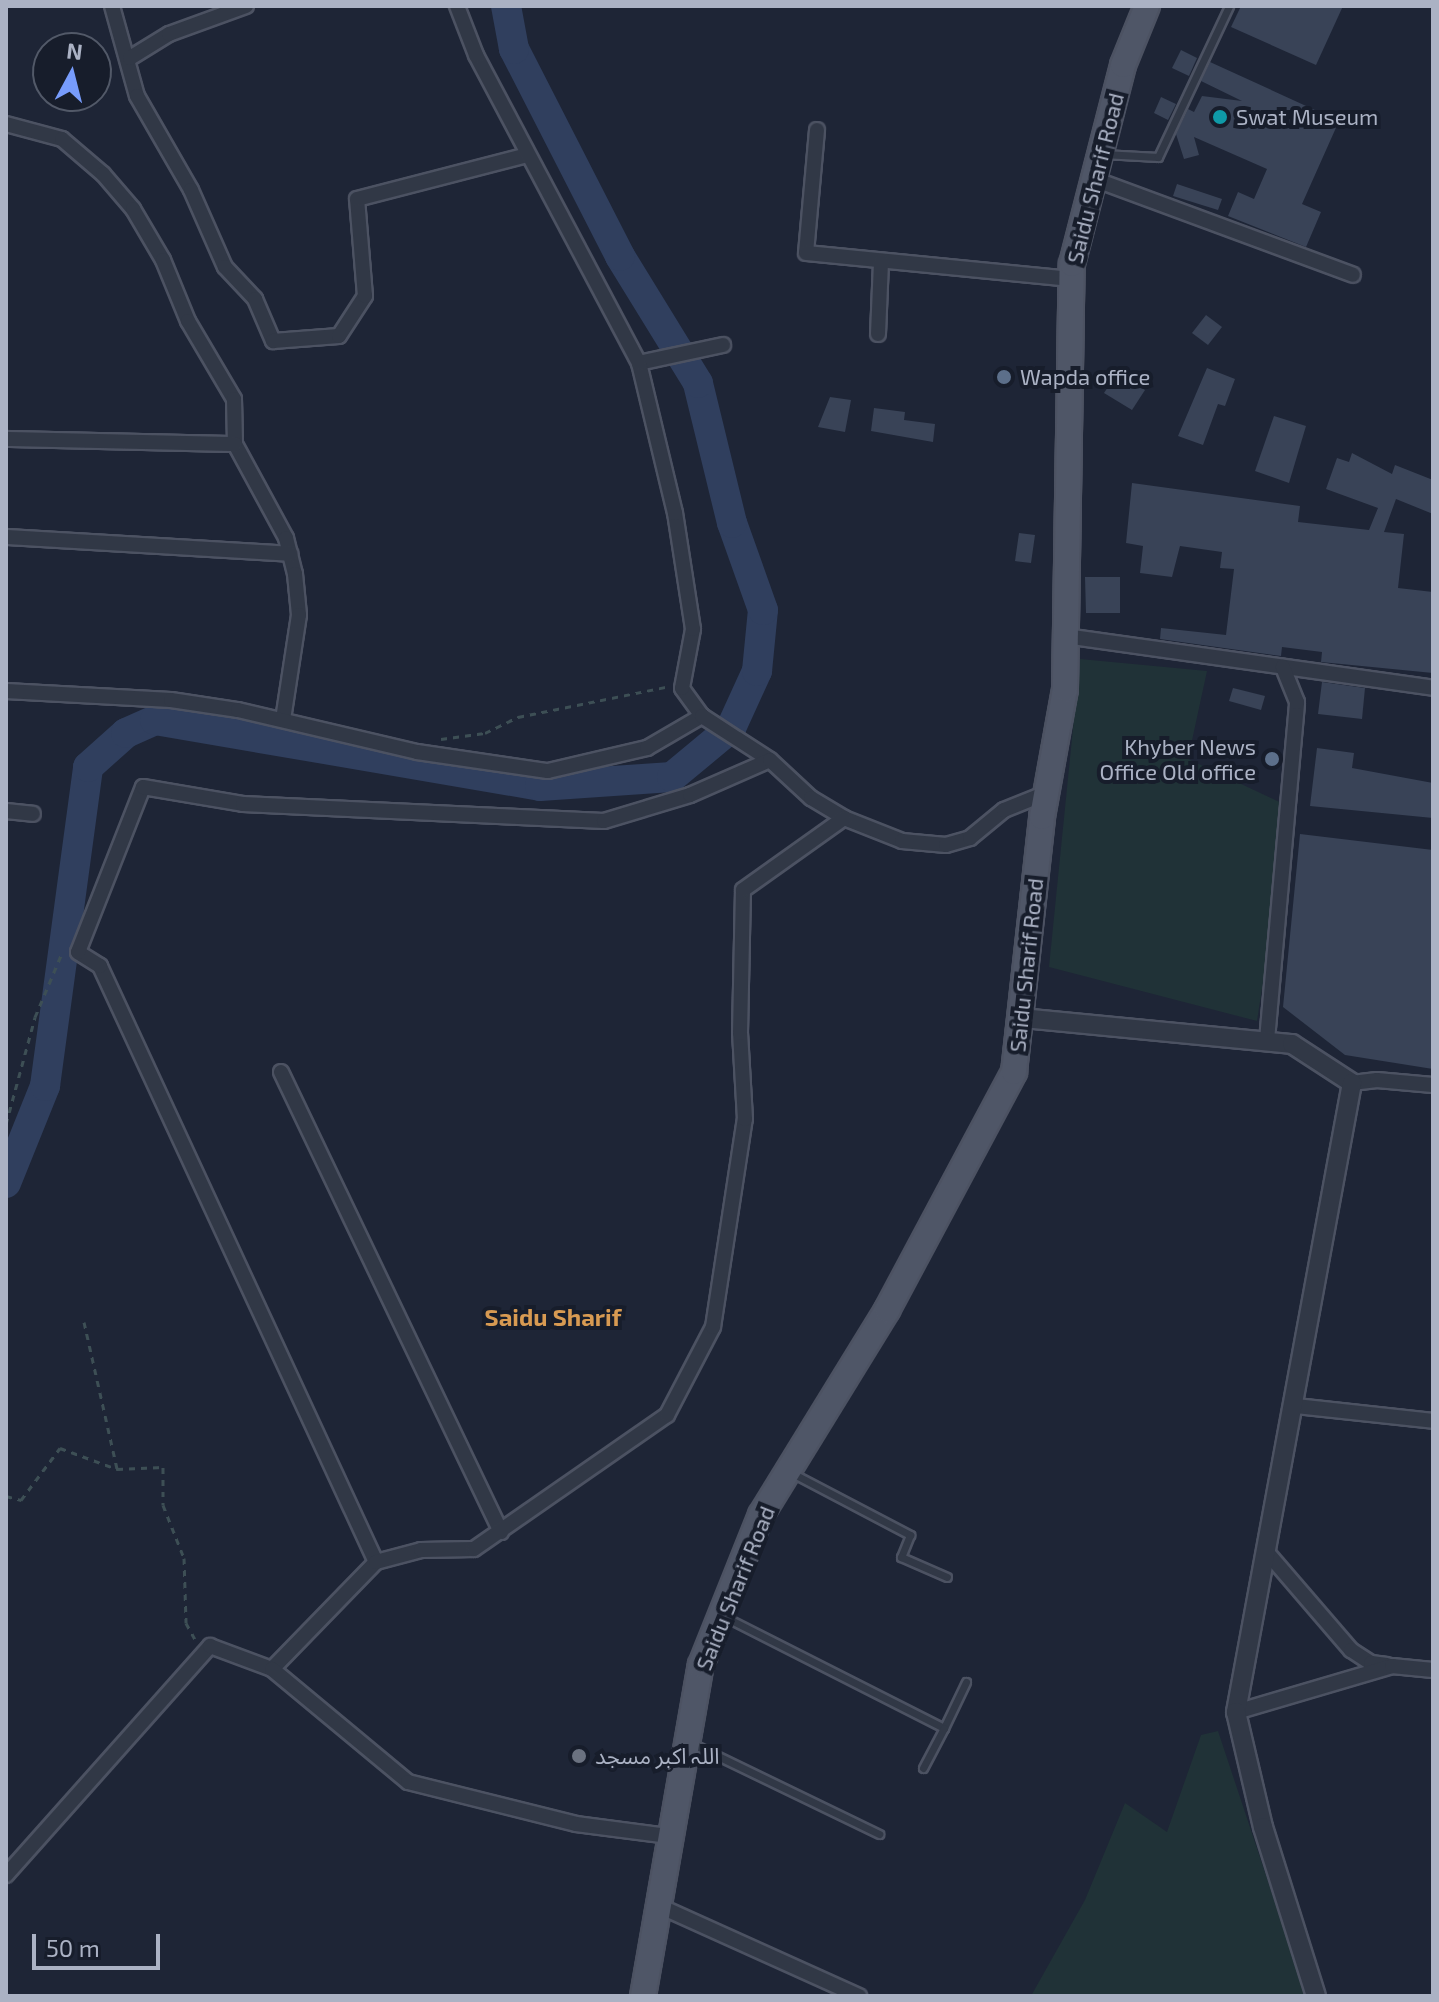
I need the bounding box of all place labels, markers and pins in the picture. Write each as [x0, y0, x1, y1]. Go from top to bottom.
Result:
place label: Swat Museum [1236, 104, 1378, 130]
marker: Swat Museum [1211, 108, 1229, 126]
place label: Wapda office [1020, 364, 1150, 390]
marker: Wapda office [995, 368, 1013, 386]
place label: Khyber News Office Old office [1100, 733, 1256, 784]
marker: Khyber News Office Old office [1263, 750, 1281, 768]
place label: اللہ اکبر مسجد [595, 1743, 719, 1769]
marker: اللہ اکبر مسجد [570, 1747, 588, 1765]

